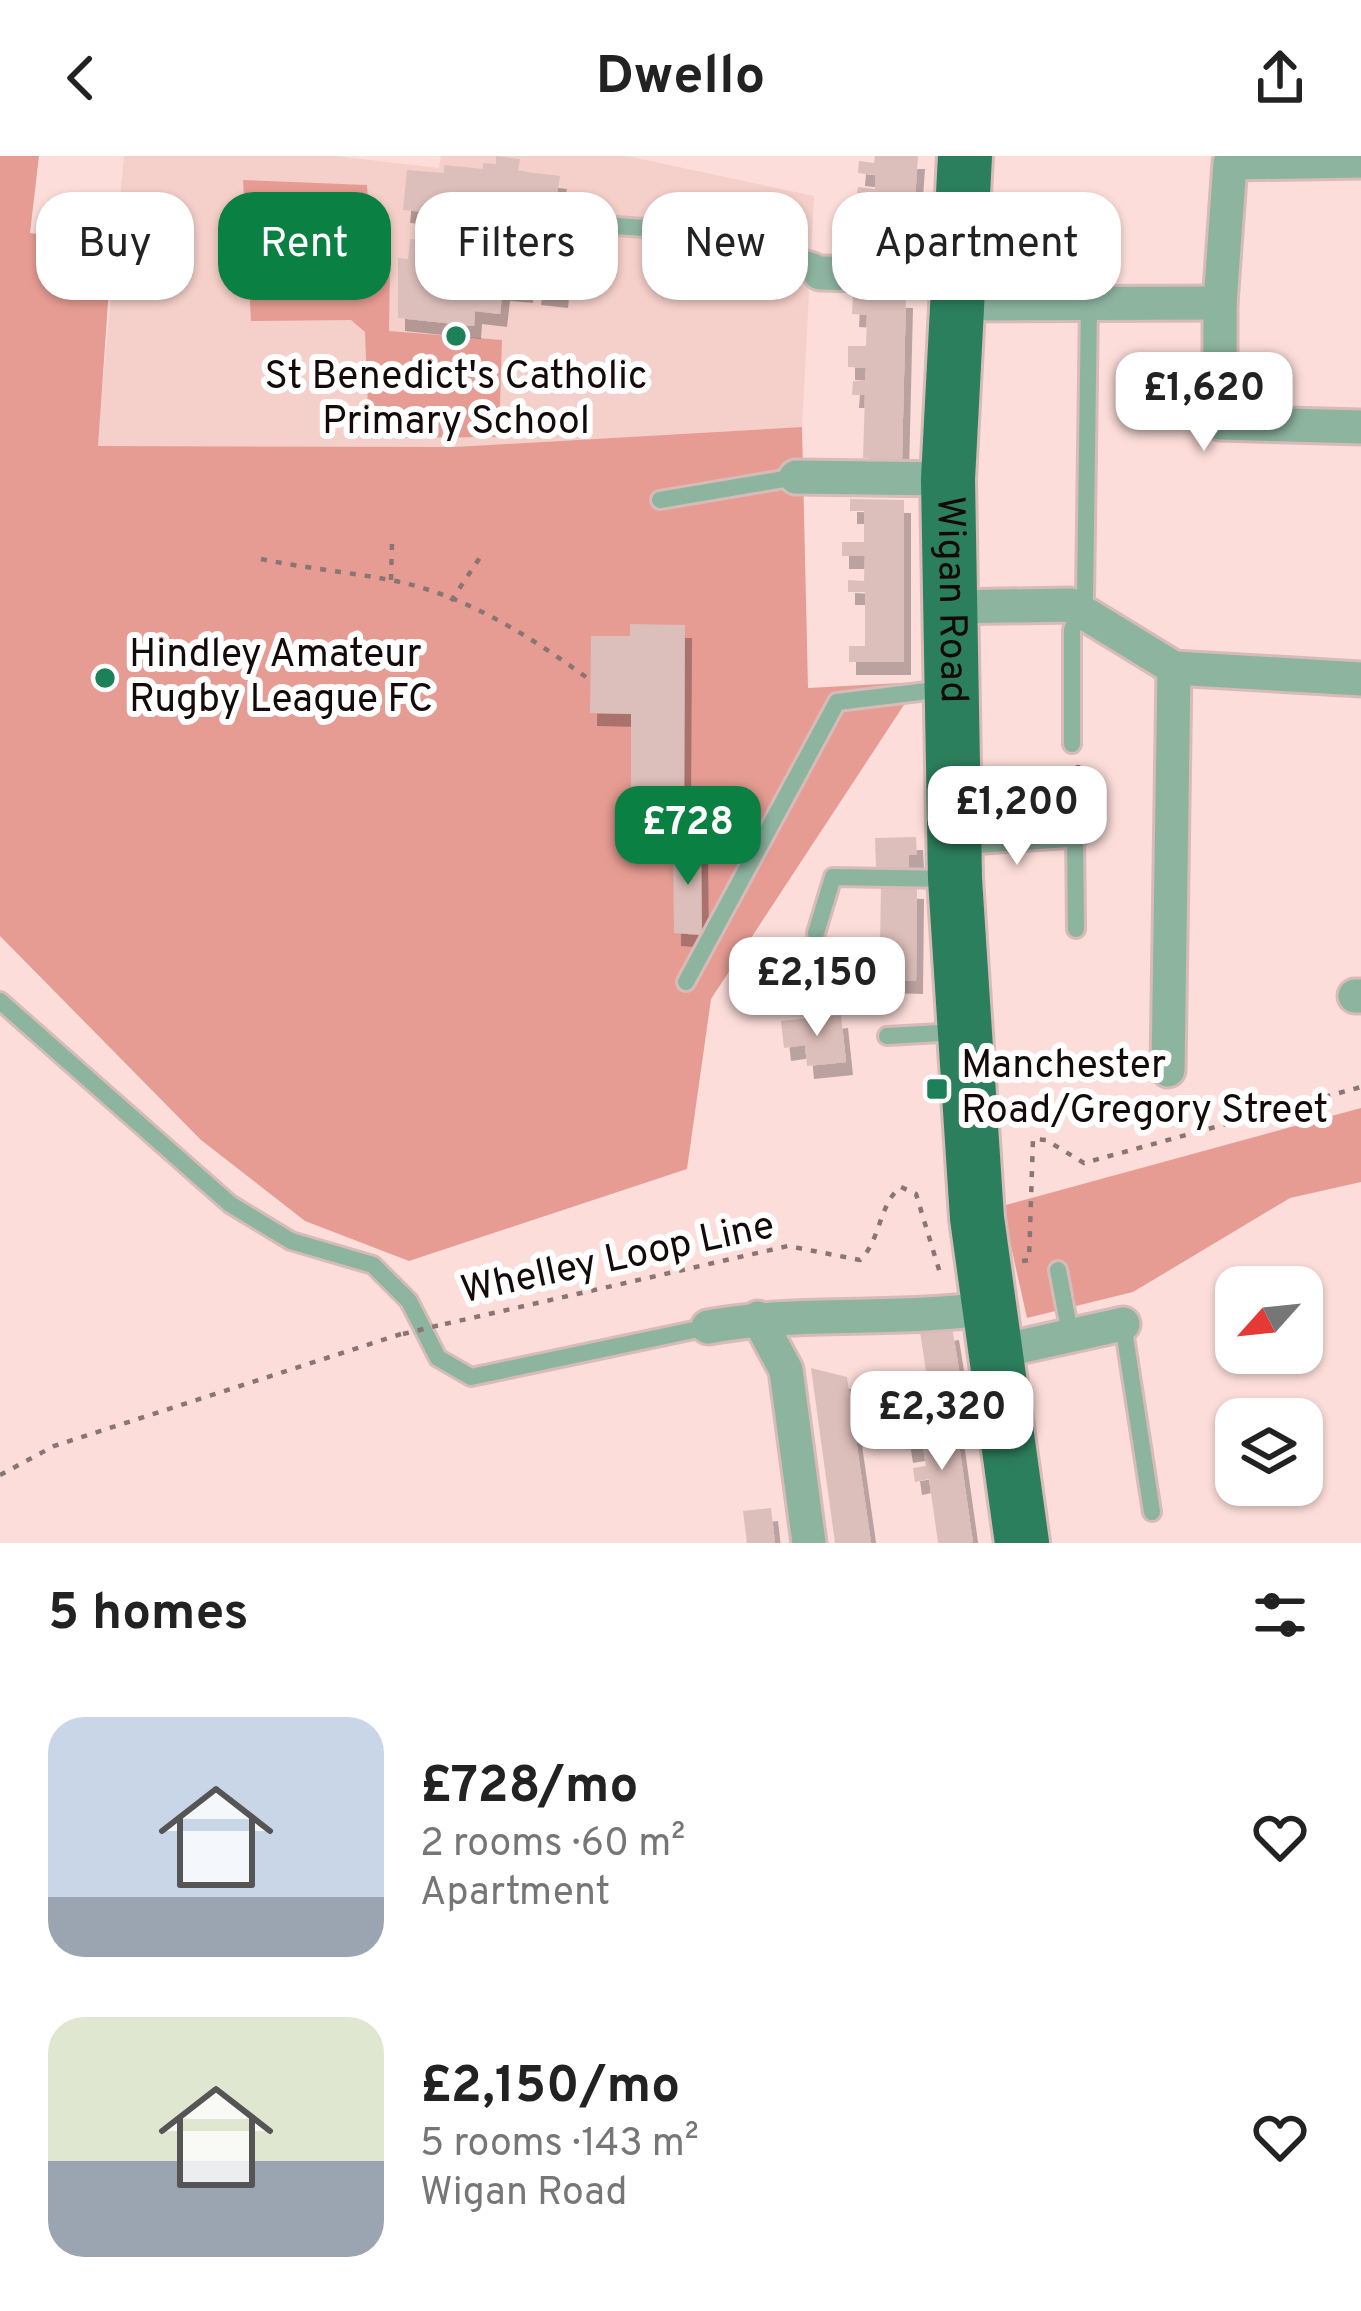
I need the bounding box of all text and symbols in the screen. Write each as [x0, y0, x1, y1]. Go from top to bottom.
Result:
text: Dwello [596, 44, 765, 113]
icon: back [48, 45, 114, 111]
icon: share [1247, 45, 1313, 111]
chip: Buy [36, 192, 194, 300]
chip: Rent [218, 192, 391, 300]
chip: Filters [415, 192, 618, 300]
chip: New [642, 192, 808, 300]
chip: Apartment [832, 192, 1121, 300]
marker: St Benedict's Catholic Primary School [443, 323, 469, 349]
pin: £1,620 [1106, 352, 1302, 454]
place label: St Benedict's Catholic Primary School [265, 354, 647, 448]
text: £1,620 [1143, 366, 1265, 415]
street label: Wigan Road [924, 495, 976, 704]
place label: Hindley Amateur Rugby League FC [129, 632, 433, 726]
marker: Hindley Amateur Rugby League FC [92, 665, 118, 691]
pin: £1,200 [919, 766, 1115, 868]
text: £1,200 [955, 780, 1079, 829]
pin: £728 [617, 786, 759, 888]
text: £728 [642, 800, 734, 849]
pin: £2,150 [719, 937, 915, 1039]
text: £2,150 [756, 951, 878, 1000]
place label: Manchester Road/Gregory Street [961, 1043, 1328, 1137]
marker: Manchester Road/Gregory Street [924, 1076, 950, 1102]
street label: Whelley Loop Line [457, 1203, 779, 1317]
north arrow [1215, 1266, 1323, 1374]
map controls [1215, 1266, 1323, 1506]
pin: £2,320 [844, 1371, 1040, 1473]
text: £2,320 [877, 1385, 1007, 1434]
button: layers [1215, 1398, 1323, 1506]
icon: filters [1247, 1582, 1313, 1648]
text: 5 homes [48, 1583, 249, 1648]
text: £728/mo [420, 1756, 638, 1821]
icon: home [144, 1765, 288, 1909]
icon: heart [1247, 1804, 1313, 1870]
text: 2 rooms · 60 m² [420, 1821, 685, 1870]
text: Apartment [420, 1870, 610, 1919]
text: £2,150/mo [420, 2056, 680, 2121]
icon: home [144, 2065, 288, 2209]
icon: heart [1247, 2104, 1313, 2170]
text: 5 rooms · 143 m² [420, 2121, 699, 2170]
text: Wigan Road [420, 2170, 627, 2219]

